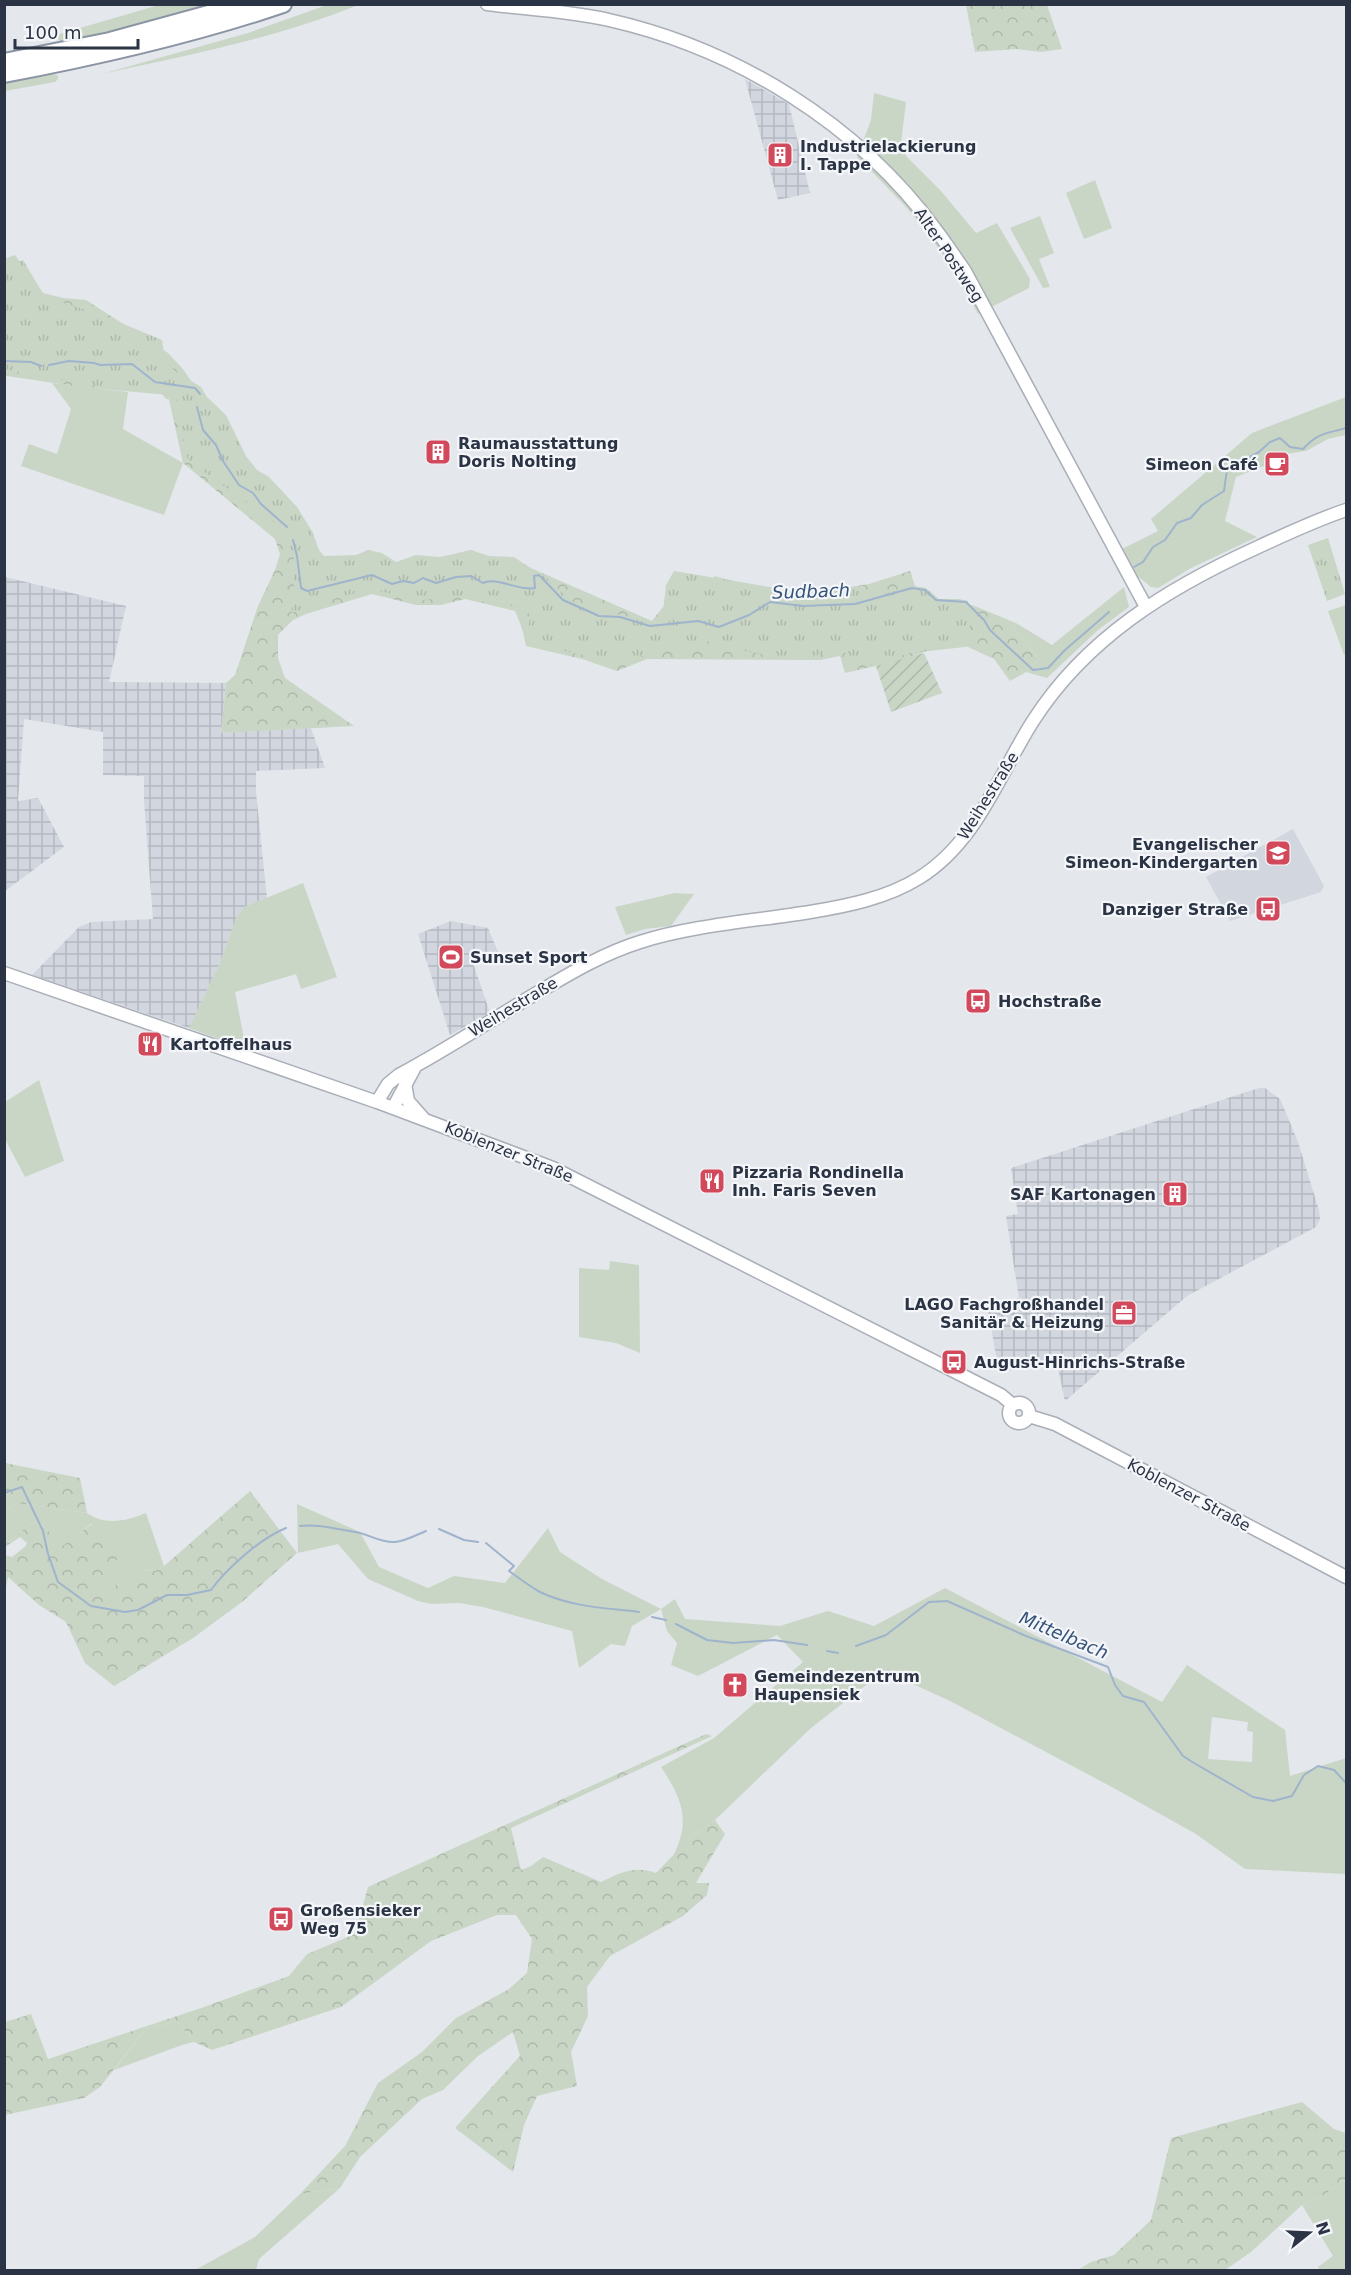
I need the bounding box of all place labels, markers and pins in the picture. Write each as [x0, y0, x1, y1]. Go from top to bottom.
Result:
place label: Industrielackierung I. Tappe [800, 137, 976, 174]
building icon: Industrielackierung I. Tappe [765, 140, 795, 170]
place label: Raumausstattung Doris Nolting [458, 434, 618, 471]
building icon: Raumausstattung Doris Nolting [423, 437, 453, 467]
cafe icon: Simeon Café [1262, 449, 1292, 479]
place label: Simeon Café [1145, 455, 1258, 474]
place label: Evangelischer Simeon-Kindergarten [1065, 835, 1258, 872]
school or university icon: Evangelischer Simeon-Kindergarten [1263, 838, 1293, 868]
bus stop icon: Danziger Straße [1253, 894, 1283, 924]
place label: Danziger Straße [1102, 900, 1248, 919]
sports icon: Sunset Sport [436, 942, 466, 972]
place label: Sunset Sport [470, 948, 588, 967]
bus stop icon: Hochstraße [963, 986, 993, 1016]
place label: Hochstraße [998, 992, 1102, 1011]
restaurant icon: Kartoffelhaus [135, 1029, 165, 1059]
place label: Kartoffelhaus [170, 1035, 292, 1054]
place label: Pizzaria Rondinella Inh. Faris Seven [732, 1163, 904, 1200]
restaurant icon: Pizzaria Rondinella Inh. Faris Seven [697, 1166, 727, 1196]
building icon: SAF Kartonagen [1160, 1179, 1190, 1209]
place label: SAF Kartonagen [1010, 1185, 1156, 1204]
place label: LAGO Fachgroßhandel Sanitär & Heizung [904, 1295, 1104, 1332]
office icon: LAGO Fachgroßhandel Sanitär & Heizung [1109, 1298, 1139, 1328]
bus stop icon: August-Hinrichs-Straße [939, 1347, 969, 1377]
place label: August-Hinrichs-Straße [974, 1353, 1185, 1372]
place label: Gemeindezentrum Haupensiek [754, 1667, 920, 1704]
church icon: Gemeindezentrum Haupensiek [720, 1670, 750, 1700]
place label: Großensieker Weg 75 [300, 1901, 421, 1938]
bus stop icon: Großensieker Weg 75 [266, 1904, 296, 1934]

